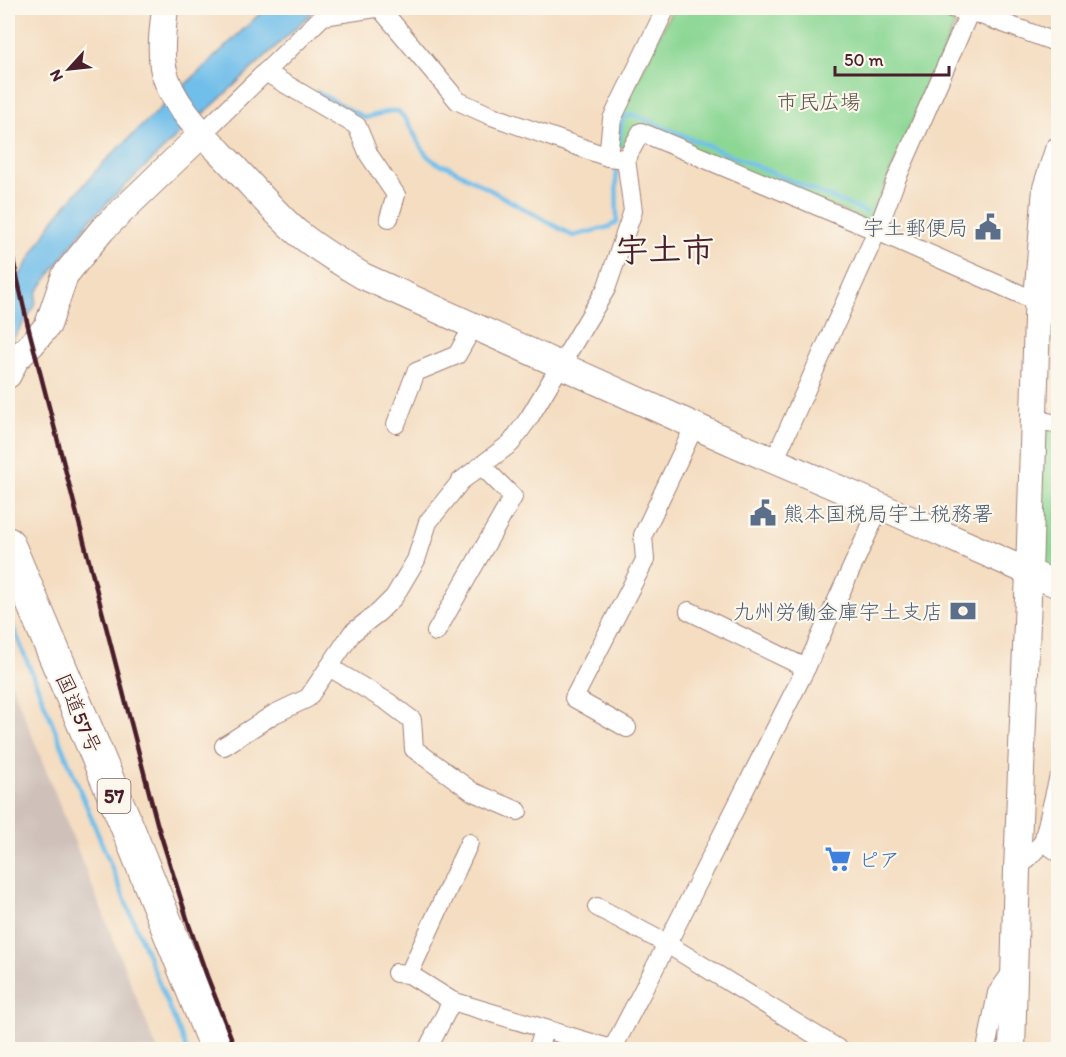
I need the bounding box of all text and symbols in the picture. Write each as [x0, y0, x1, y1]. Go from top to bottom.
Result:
north arrow [39, 39, 99, 99]
scale bar [835, 39, 949, 77]
text: 50 m [844, 49, 884, 71]
text: N [45, 66, 67, 85]
park label: 市民広場 [777, 89, 861, 114]
public building icon: 宇土郵便局 [973, 212, 1003, 242]
place label: 宇土郵便局 [863, 215, 968, 240]
district label: 宇土市 [616, 230, 715, 269]
public building icon: 熊本国税局宇土税務署 [748, 498, 778, 528]
place label: 熊本国税局宇土税務署 [783, 501, 993, 526]
bank icon: 九州労働金庫宇土支店 [948, 596, 978, 626]
place label: 九州労働金庫宇土支店 [733, 599, 943, 624]
street label: 国道57号 [51, 669, 107, 757]
road number: 57 [98, 779, 130, 813]
supermarket icon: ピア [823, 844, 853, 874]
place label: ピア [858, 847, 900, 872]

